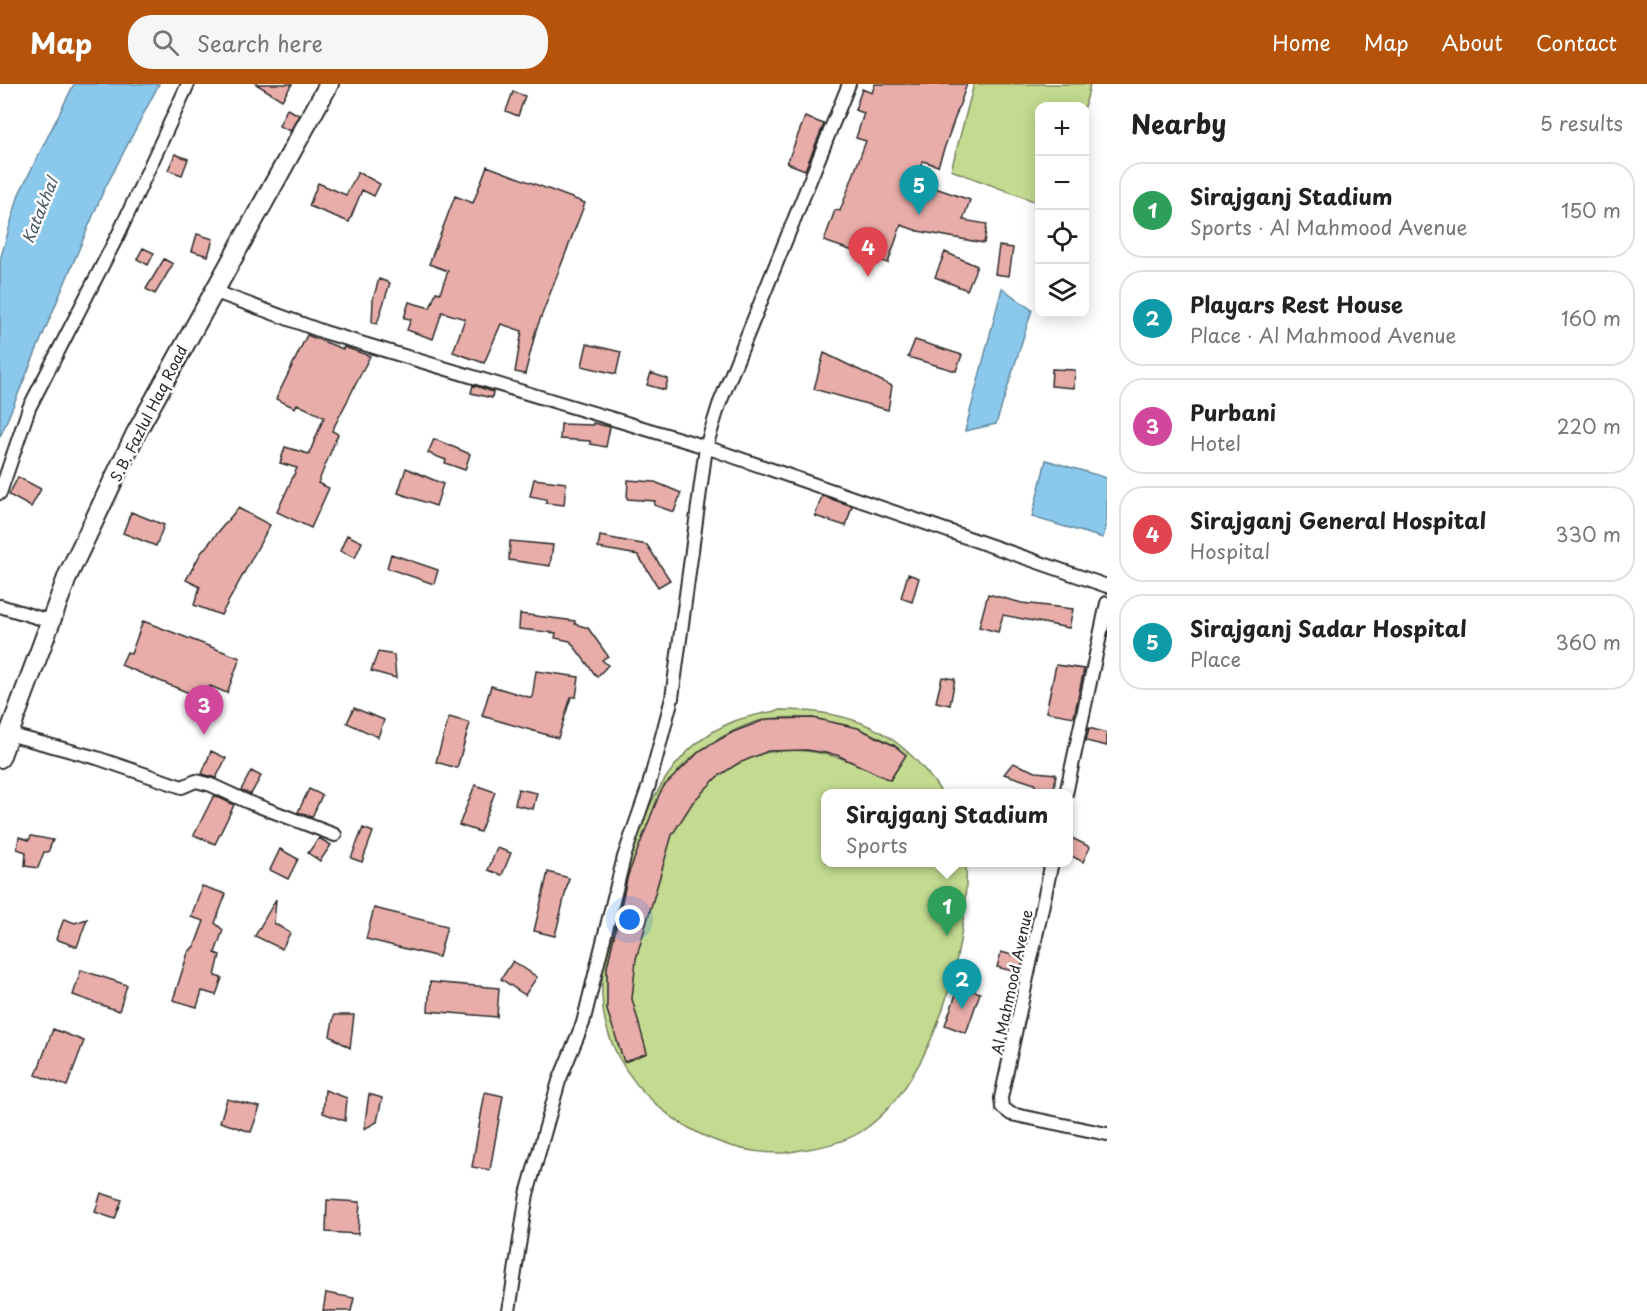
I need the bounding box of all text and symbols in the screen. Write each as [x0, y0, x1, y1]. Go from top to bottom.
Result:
search box [128, 15, 548, 69]
text: Map [30, 21, 92, 64]
icon: search [149, 26, 182, 59]
text: Search here [197, 26, 323, 59]
text: Home [1272, 26, 1331, 58]
text: Map [1364, 26, 1409, 58]
text: About [1442, 26, 1503, 58]
text: Contact [1536, 26, 1617, 58]
map controls [1035, 102, 1089, 318]
button: + [1035, 102, 1089, 156]
text: Nearby [1131, 104, 1226, 143]
text: 5 results [1540, 108, 1623, 138]
button: − [1035, 156, 1089, 210]
pin: 5 [900, 166, 938, 215]
water label: Katakhal [15, 171, 64, 246]
text: Sirajganj Stadium [1190, 179, 1393, 212]
text: 1 [1148, 195, 1157, 225]
text: 150 m [1561, 195, 1621, 225]
button: locate [1035, 210, 1089, 264]
text: Sports · Al Mahmood Avenue [1190, 212, 1467, 242]
pin: 4 [848, 228, 888, 277]
button: layers [1035, 264, 1089, 318]
text: Playars Rest House [1190, 287, 1403, 320]
text: 2 [1145, 303, 1160, 333]
text: 160 m [1561, 303, 1621, 333]
text: Place · Al Mahmood Avenue [1190, 320, 1457, 350]
street label: S.B. Fazlul Haq Road [104, 341, 192, 485]
text: Purbani [1190, 395, 1276, 428]
text: 3 [1146, 411, 1159, 441]
text: 220 m [1557, 411, 1621, 441]
text: Hotel [1190, 428, 1241, 458]
text: Sirajganj General Hospital [1190, 503, 1486, 536]
text: 4 [1146, 519, 1159, 549]
text: 330 m [1555, 519, 1621, 549]
text: Hospital [1190, 536, 1270, 566]
text: Sirajganj Sadar Hospital [1190, 611, 1467, 644]
text: 5 [1146, 627, 1159, 657]
text: 360 m [1555, 627, 1621, 657]
text: Place [1190, 644, 1241, 674]
pin: 3 [184, 686, 224, 735]
popup [821, 789, 1073, 867]
text: Sirajganj Stadium [846, 797, 1048, 830]
text: Sports [846, 830, 908, 860]
pin: 1 [928, 886, 966, 936]
your location [615, 905, 644, 934]
street label: Al Mahmood Avenue [984, 907, 1038, 1057]
pin: 2 [942, 960, 982, 1009]

